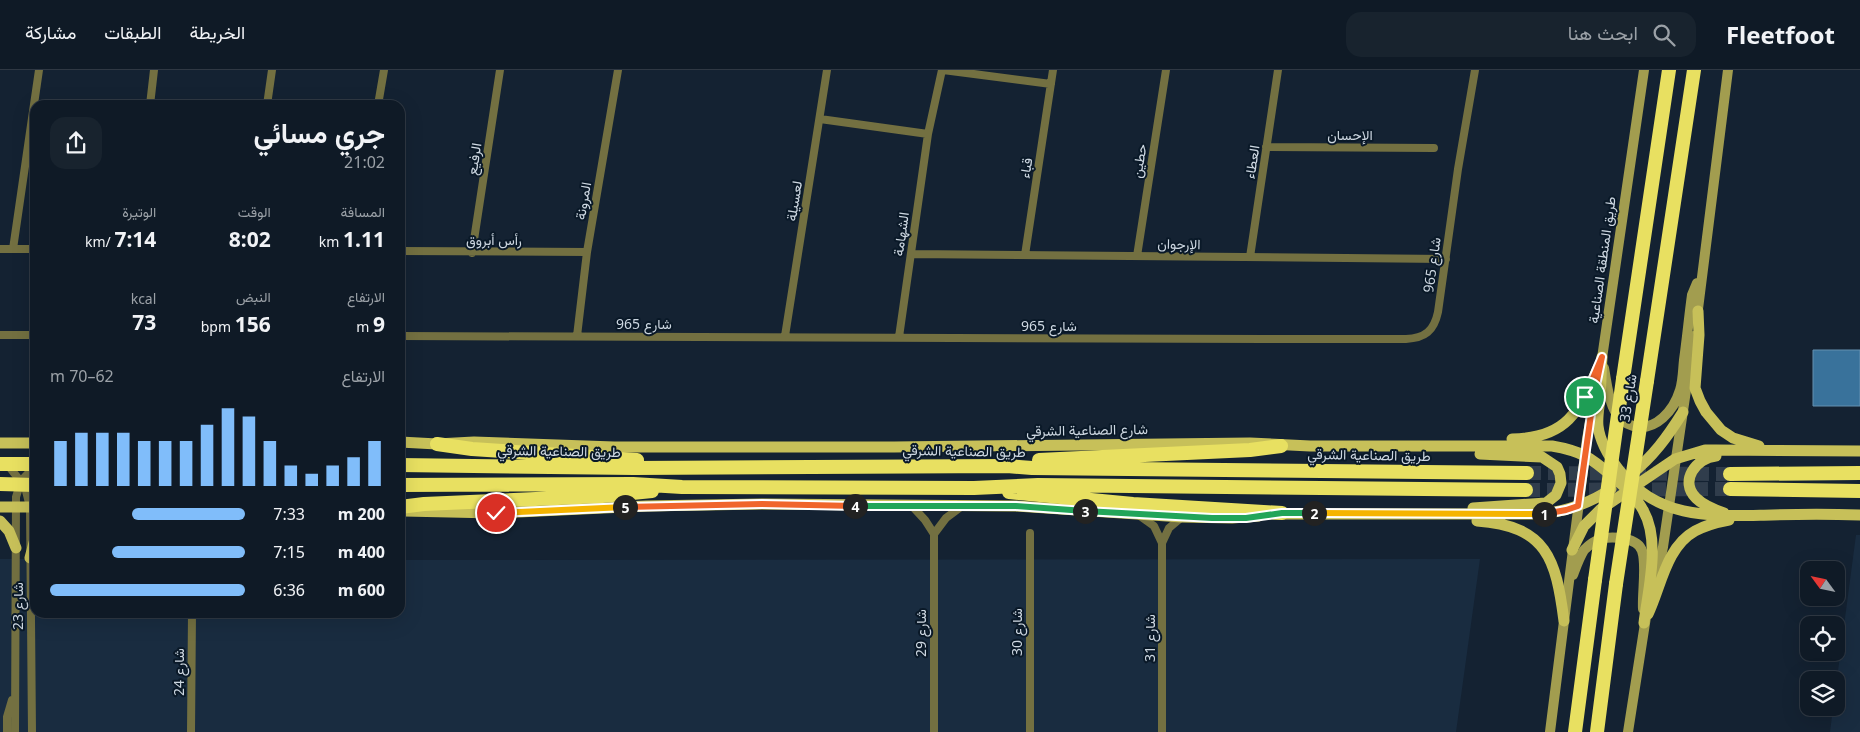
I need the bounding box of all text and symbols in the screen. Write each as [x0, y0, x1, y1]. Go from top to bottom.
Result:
search box [1346, 12, 1696, 57]
text: Fleetfoot [1726, 18, 1835, 51]
text: مشاركة [25, 20, 76, 44]
text: الطبقات [104, 20, 161, 44]
text: الخريطة [189, 20, 245, 44]
text: ابحث هنا [1568, 20, 1638, 46]
icon: search [1650, 21, 1678, 49]
text: جري مسائي [254, 113, 385, 151]
button: share [50, 117, 102, 169]
street label: الإحسان [1327, 125, 1373, 145]
street label: الرفيع [462, 141, 487, 177]
street label: حطين [1126, 142, 1151, 179]
street label: العطاء [1239, 144, 1264, 180]
text: 21:02 [344, 151, 385, 173]
street label: قباء [1015, 156, 1036, 180]
street label: لعسيلة [781, 179, 806, 222]
street label: المرونة [570, 181, 595, 221]
street label: طريق المنطقة الصناعية [1583, 195, 1620, 325]
text: الوتيرة [122, 202, 156, 221]
text: الوقت [238, 202, 271, 221]
text: المسافة [341, 202, 385, 221]
street label: الشهامة [888, 211, 913, 257]
text: 7:14 [114, 225, 156, 253]
text: 8:02 [229, 225, 271, 253]
text: 1.11 [343, 225, 385, 253]
street label: رأس أبروق [466, 230, 522, 249]
text: /km [85, 232, 114, 251]
text: km [319, 232, 343, 251]
street label: الإرجوان [1157, 234, 1201, 254]
street label: شارع 965 [1418, 236, 1447, 294]
text: النبض [236, 287, 271, 306]
text: الارتفاع [347, 287, 385, 306]
text: kcal [131, 289, 156, 308]
text: 73 [132, 308, 156, 336]
text: 156 [235, 310, 271, 338]
text: 9 [373, 310, 385, 338]
street label: شارع 965 [616, 314, 672, 335]
street label: شارع 965 [1021, 316, 1077, 337]
text: bpm [201, 317, 235, 336]
text: m [356, 317, 373, 336]
text: 62–70 m [50, 365, 114, 387]
text: الارتفاع [342, 365, 385, 387]
street label: شارع 33 [1614, 373, 1643, 423]
pin [1564, 376, 1606, 418]
icon: arrive [1571, 383, 1599, 411]
street label: شارع الصناعية الشرقي [1026, 419, 1148, 443]
street label: طريق الصناعية الشرقي [497, 440, 621, 464]
street label: طريق الصناعية الشرقي [902, 440, 1026, 464]
street label: طريق الصناعية الشرقي [1307, 444, 1431, 468]
pin [475, 492, 517, 534]
pin: 5 [612, 494, 638, 520]
pin: 4 [842, 494, 868, 518]
text: 4 [851, 497, 860, 516]
text: 5 [621, 498, 630, 517]
pin: 3 [1072, 498, 1098, 524]
icon: check [482, 499, 510, 527]
pin: 2 [1302, 500, 1326, 526]
text: 3 [1081, 502, 1090, 521]
pin: 1 [1532, 502, 1556, 526]
text: 7:33 [273, 503, 305, 525]
text: 200 m [338, 503, 385, 525]
text: 2 [1310, 504, 1319, 523]
text: 1 [1540, 505, 1549, 524]
text: 7:15 [273, 541, 305, 563]
text: 400 m [338, 541, 385, 563]
north arrow [1800, 561, 1845, 606]
map controls [1800, 561, 1845, 716]
text: 6:36 [273, 579, 305, 601]
text: 600 m [338, 579, 385, 601]
street label: شارع 23 [8, 582, 29, 630]
street label: شارع 30 [1007, 608, 1028, 656]
street label: شارع 29 [911, 609, 932, 657]
street label: شارع 31 [1140, 614, 1161, 662]
button: locate [1800, 616, 1845, 661]
street label: شارع 24 [169, 648, 190, 696]
button: layers [1800, 671, 1845, 716]

